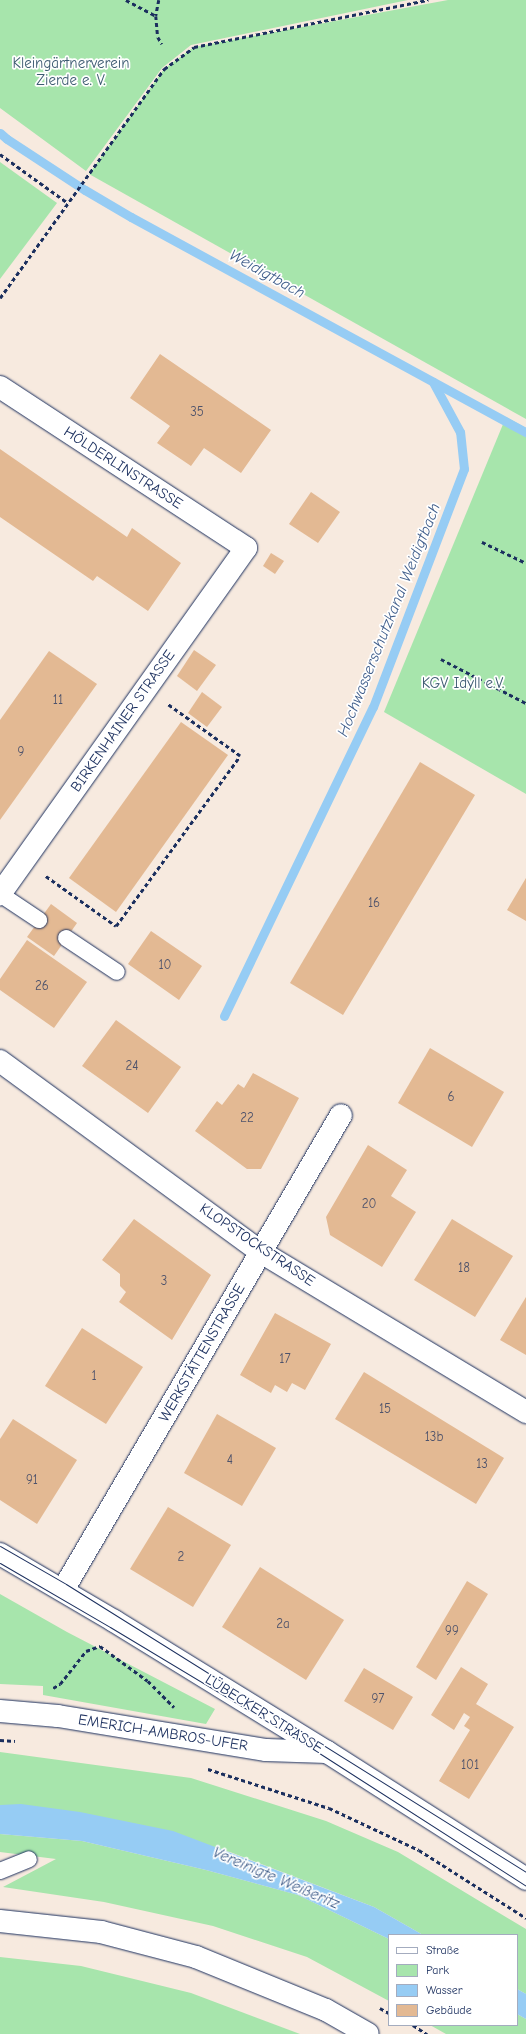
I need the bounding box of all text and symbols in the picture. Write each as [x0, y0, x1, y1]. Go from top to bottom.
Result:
park label: Kleingärtnerverein Zierde e. V. [13, 54, 129, 89]
water label: Weidigtbach [226, 245, 308, 303]
house number: 35 [190, 404, 204, 420]
street label: HÖLDERLINSTRASSE [60, 423, 186, 513]
water label: Hochwasserschutzkanal Weidigtbach [333, 500, 445, 740]
street label: BIRKENHAINER STRASSE [67, 647, 179, 795]
park label: KGV Idyll e.V. [422, 675, 504, 693]
house number: 11 [53, 692, 63, 708]
house number: 9 [18, 744, 24, 760]
house number: 16 [368, 895, 380, 911]
house number: 10 [158, 957, 172, 973]
house number: 26 [35, 978, 49, 994]
house number: 24 [125, 1058, 139, 1074]
house number: 6 [447, 1089, 455, 1105]
house number: 22 [240, 1110, 254, 1126]
house number: 20 [362, 1196, 376, 1212]
street label: KLOPSTOCKSTRASSE [196, 1200, 318, 1290]
house number: 18 [458, 1260, 470, 1276]
house number: 3 [161, 1273, 167, 1289]
street label: WERKSTÄTTENSTRASSE [155, 1281, 249, 1425]
house number: 17 [279, 1351, 291, 1367]
house number: 1 [91, 1368, 97, 1384]
house number: 15 [379, 1401, 391, 1417]
house number: 13b [425, 1429, 443, 1445]
house number: 4 [227, 1452, 233, 1468]
house number: 13 [476, 1456, 488, 1472]
house number: 91 [26, 1472, 38, 1488]
house number: 2 [178, 1549, 184, 1565]
house number: 2a [276, 1616, 290, 1632]
house number: 99 [445, 1623, 459, 1639]
street label: LÜBECKER STRASSE [202, 1670, 326, 1758]
house number: 97 [371, 1691, 385, 1707]
street label: EMERICH-AMBROS-UFER [77, 1711, 249, 1755]
house number: 101 [461, 1757, 479, 1773]
water label: Vereinigte Weißeritz [210, 1843, 342, 1913]
legend [388, 1934, 518, 2026]
text: Straße [426, 1943, 459, 1957]
text: Park [426, 1963, 449, 1977]
text: Wasser [426, 1983, 463, 1997]
text: Gebäude [426, 2003, 472, 2017]

